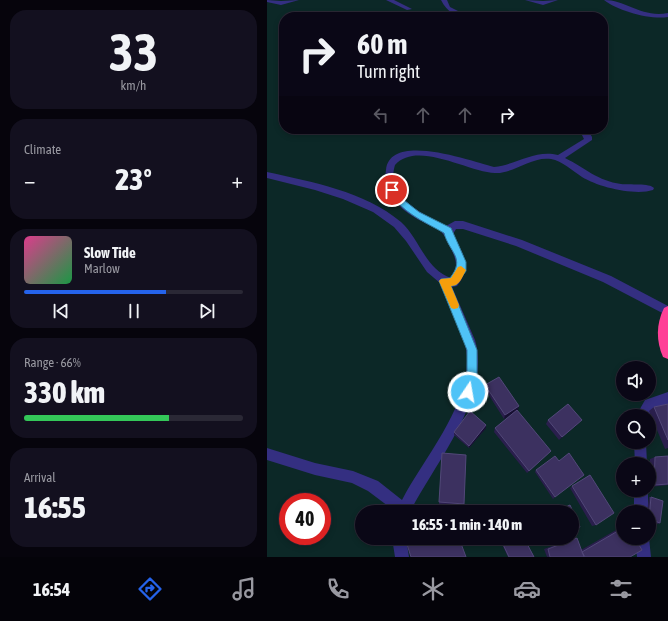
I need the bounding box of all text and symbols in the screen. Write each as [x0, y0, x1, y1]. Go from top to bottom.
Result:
text: 33 [109, 22, 158, 82]
icon: right [291, 28, 343, 80]
text: 60 m [357, 28, 407, 60]
text: Turn right [357, 61, 420, 82]
text: km/h [121, 78, 146, 93]
icon: left [370, 104, 392, 126]
icon: ahead [412, 104, 434, 126]
icon: ahead [454, 104, 476, 126]
icon: right [496, 104, 518, 126]
text: Climate [24, 142, 61, 157]
text: 23° [115, 162, 152, 196]
text: − [24, 167, 35, 193]
text: + [232, 167, 243, 193]
pin [375, 173, 409, 207]
icon: arrive [381, 179, 403, 201]
text: Slow Tide [84, 244, 136, 261]
text: Marlow [84, 261, 120, 276]
icon: previous [50, 300, 72, 322]
icon: pause [123, 300, 145, 322]
icon: next [196, 300, 218, 322]
text: Range · 66% [24, 355, 81, 370]
map controls [616, 361, 656, 545]
button: sound [616, 361, 656, 401]
position arrow [447, 371, 489, 413]
text: 330 km [24, 375, 105, 409]
button: search [616, 409, 656, 449]
button: + [616, 457, 656, 497]
text: Arrival [24, 470, 56, 485]
text: 16:55 [24, 490, 86, 524]
speed limit sign: 40 [279, 493, 331, 545]
button: − [616, 505, 656, 545]
text: 16:55 · 1 min · 140 m [412, 516, 522, 533]
icon: directions [136, 575, 164, 603]
icon: music [230, 575, 258, 603]
icon: phone [324, 575, 352, 603]
icon: climate [419, 575, 447, 603]
icon: car [513, 575, 541, 603]
icon: filters [607, 575, 635, 603]
text: 16:54 [33, 579, 70, 600]

